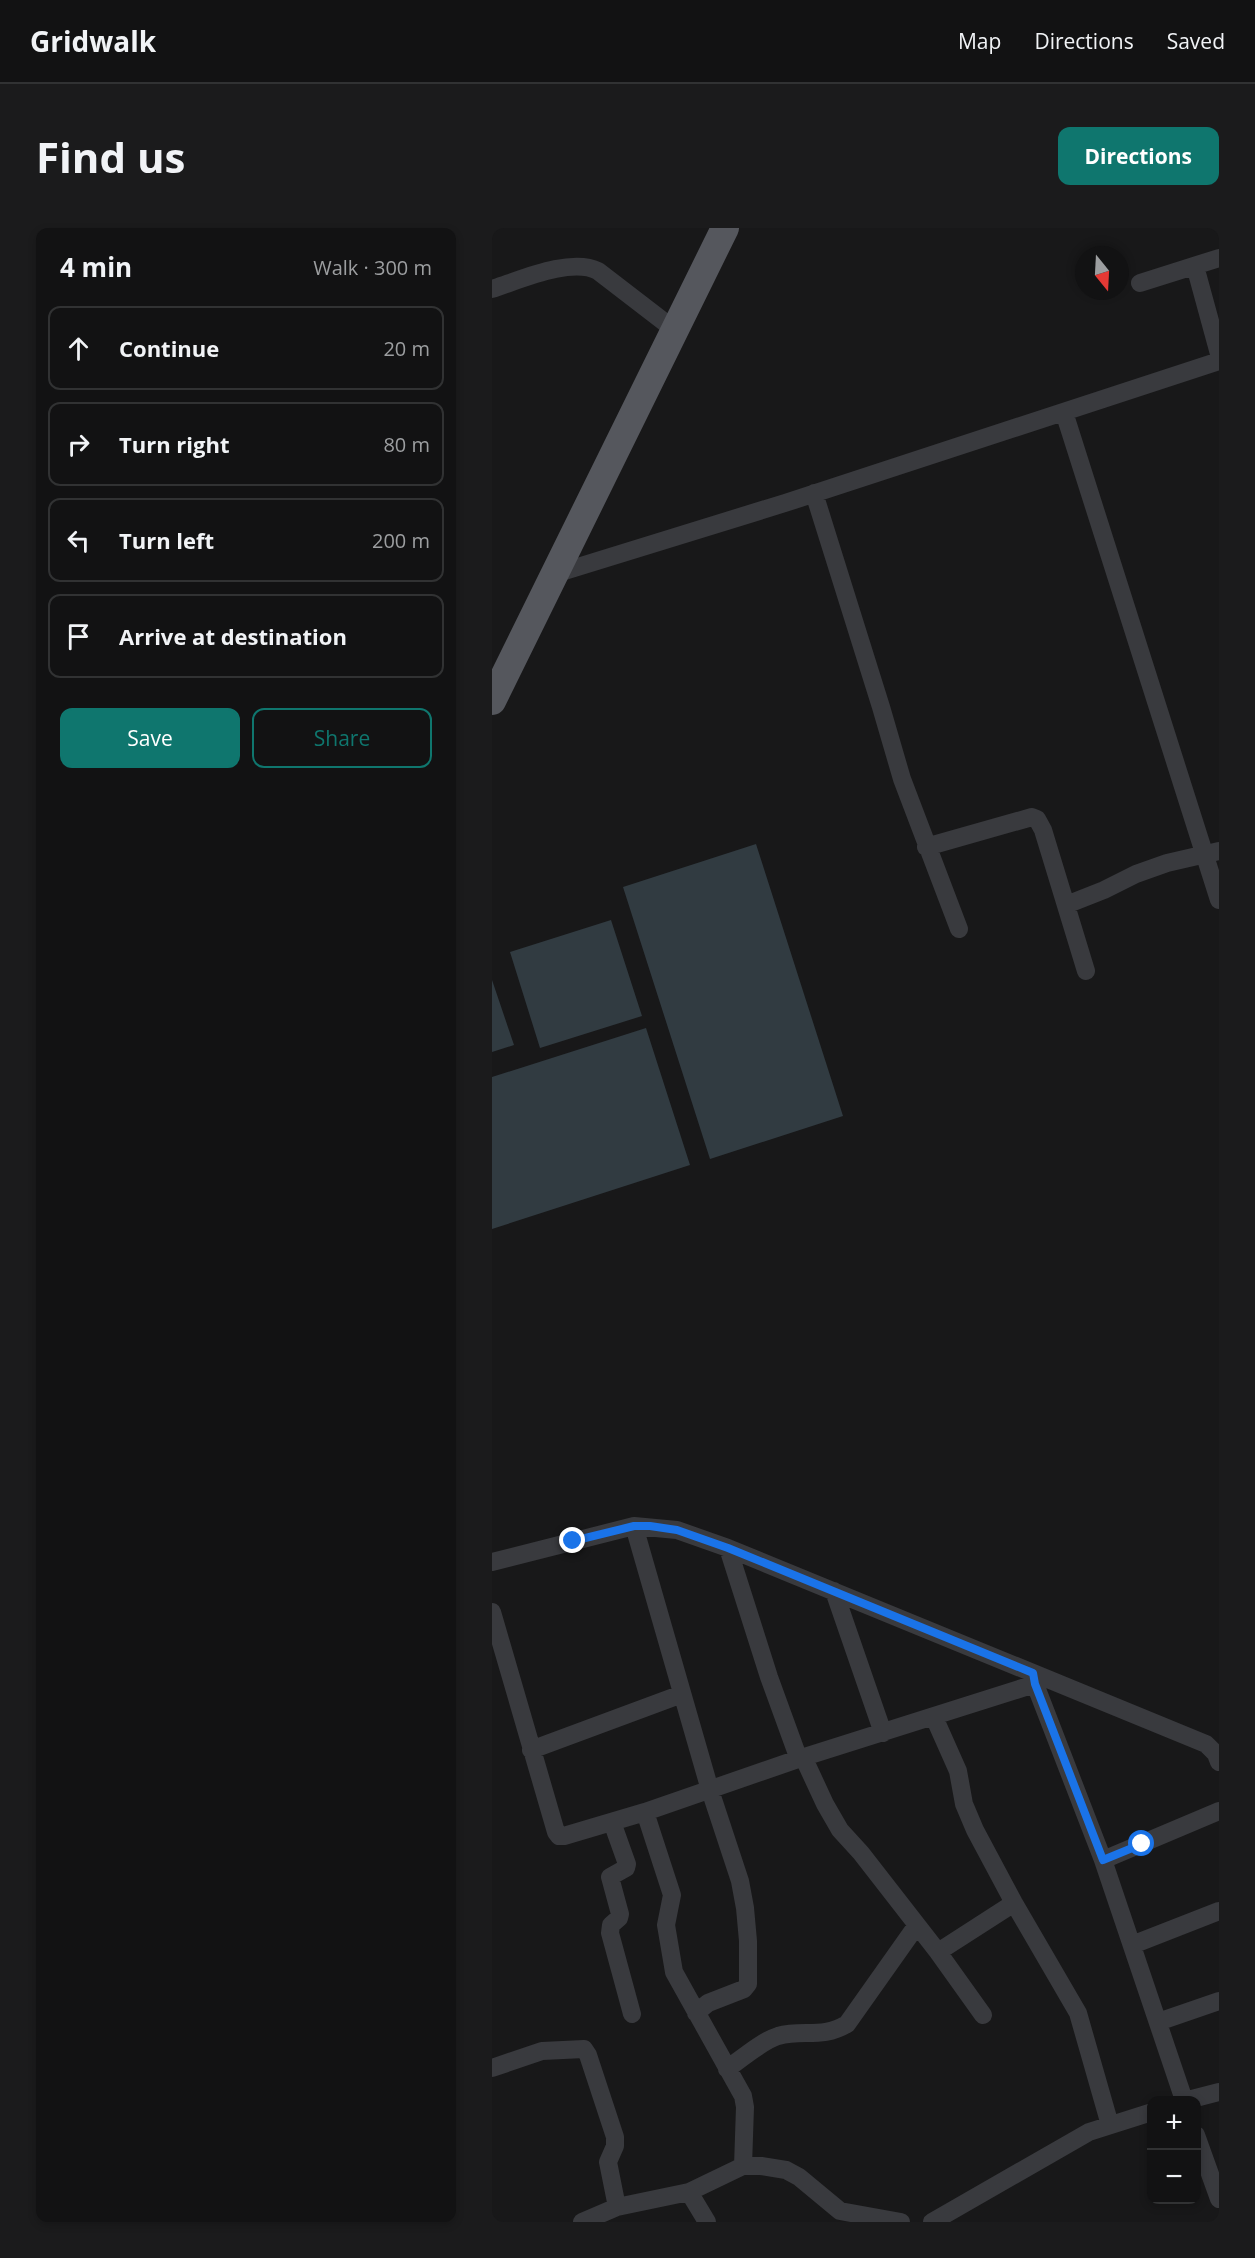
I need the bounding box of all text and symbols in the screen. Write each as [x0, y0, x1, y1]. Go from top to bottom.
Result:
text: Gridwalk [30, 22, 156, 60]
text: Map [958, 27, 1001, 55]
text: Directions [1034, 27, 1134, 55]
text: Saved [1167, 27, 1225, 55]
button: Directions [1058, 127, 1219, 185]
text: Find us [36, 128, 185, 185]
north arrow [1075, 246, 1129, 300]
text: 4 min [60, 249, 132, 285]
text: Walk · 300 m [313, 254, 432, 281]
icon: ahead [62, 332, 95, 365]
text: Continue [119, 333, 219, 363]
text: 20 m [383, 335, 430, 362]
icon: right [62, 428, 95, 461]
text: Turn right [119, 429, 230, 459]
text: 80 m [383, 431, 430, 458]
icon: left [62, 524, 95, 557]
text: Turn left [119, 525, 214, 555]
text: 200 m [372, 527, 430, 554]
icon: arrive [62, 620, 95, 653]
text: Arrive at destination [119, 621, 347, 651]
button: Save [60, 708, 240, 768]
button: Share [252, 708, 432, 768]
route end [559, 1527, 585, 1553]
route start [1128, 1830, 1154, 1856]
map controls [1147, 2096, 1201, 2204]
button: + [1147, 2096, 1201, 2150]
button: − [1147, 2150, 1201, 2204]

